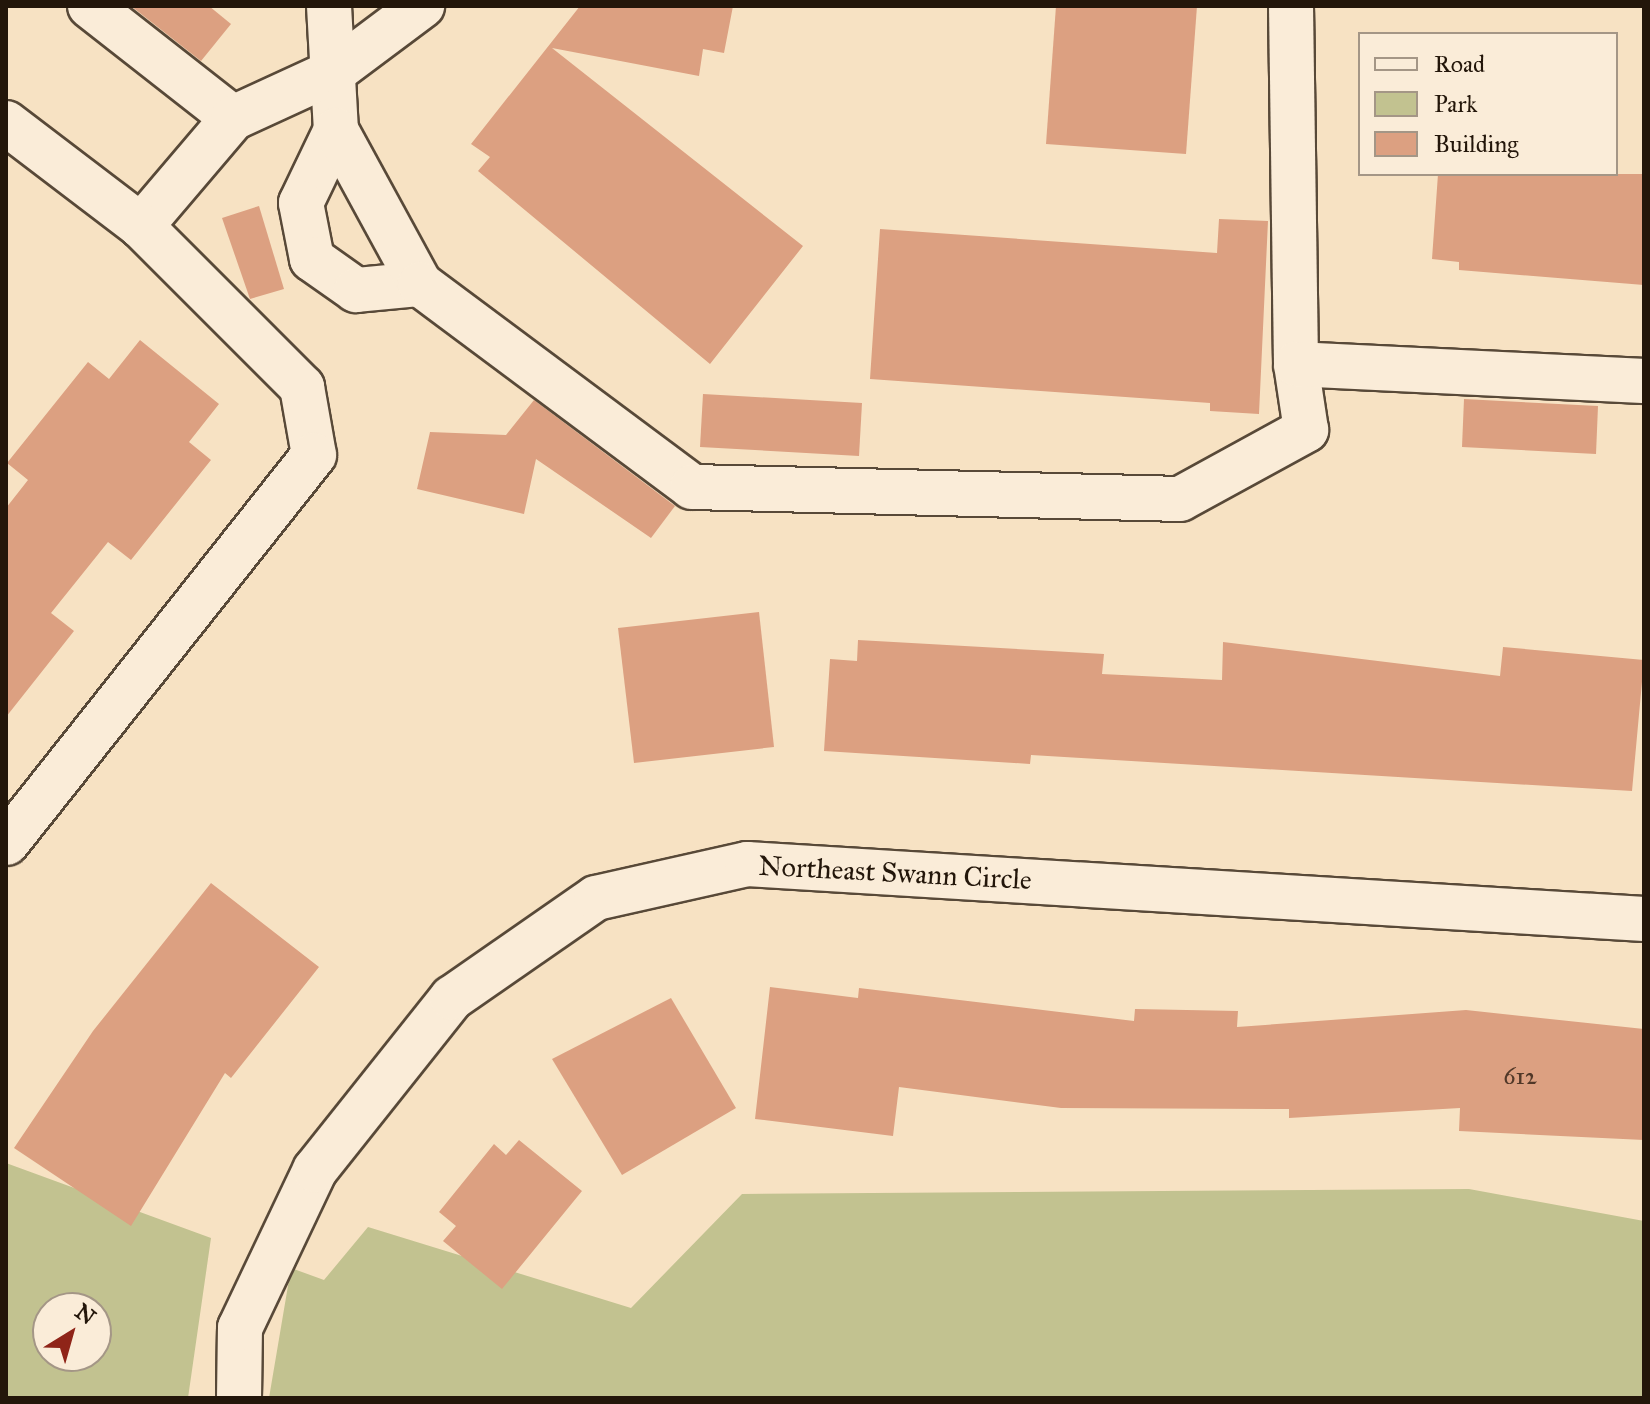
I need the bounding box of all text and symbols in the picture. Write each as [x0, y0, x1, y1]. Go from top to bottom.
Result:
legend [1358, 32, 1618, 176]
text: Road [1434, 49, 1485, 79]
text: Park [1434, 89, 1477, 119]
text: Building [1434, 129, 1519, 159]
street label: Northeast Swann Circle [758, 849, 1032, 897]
house number: 612 [1503, 1063, 1537, 1091]
north arrow [32, 1292, 112, 1372]
text: N [70, 1298, 101, 1330]

